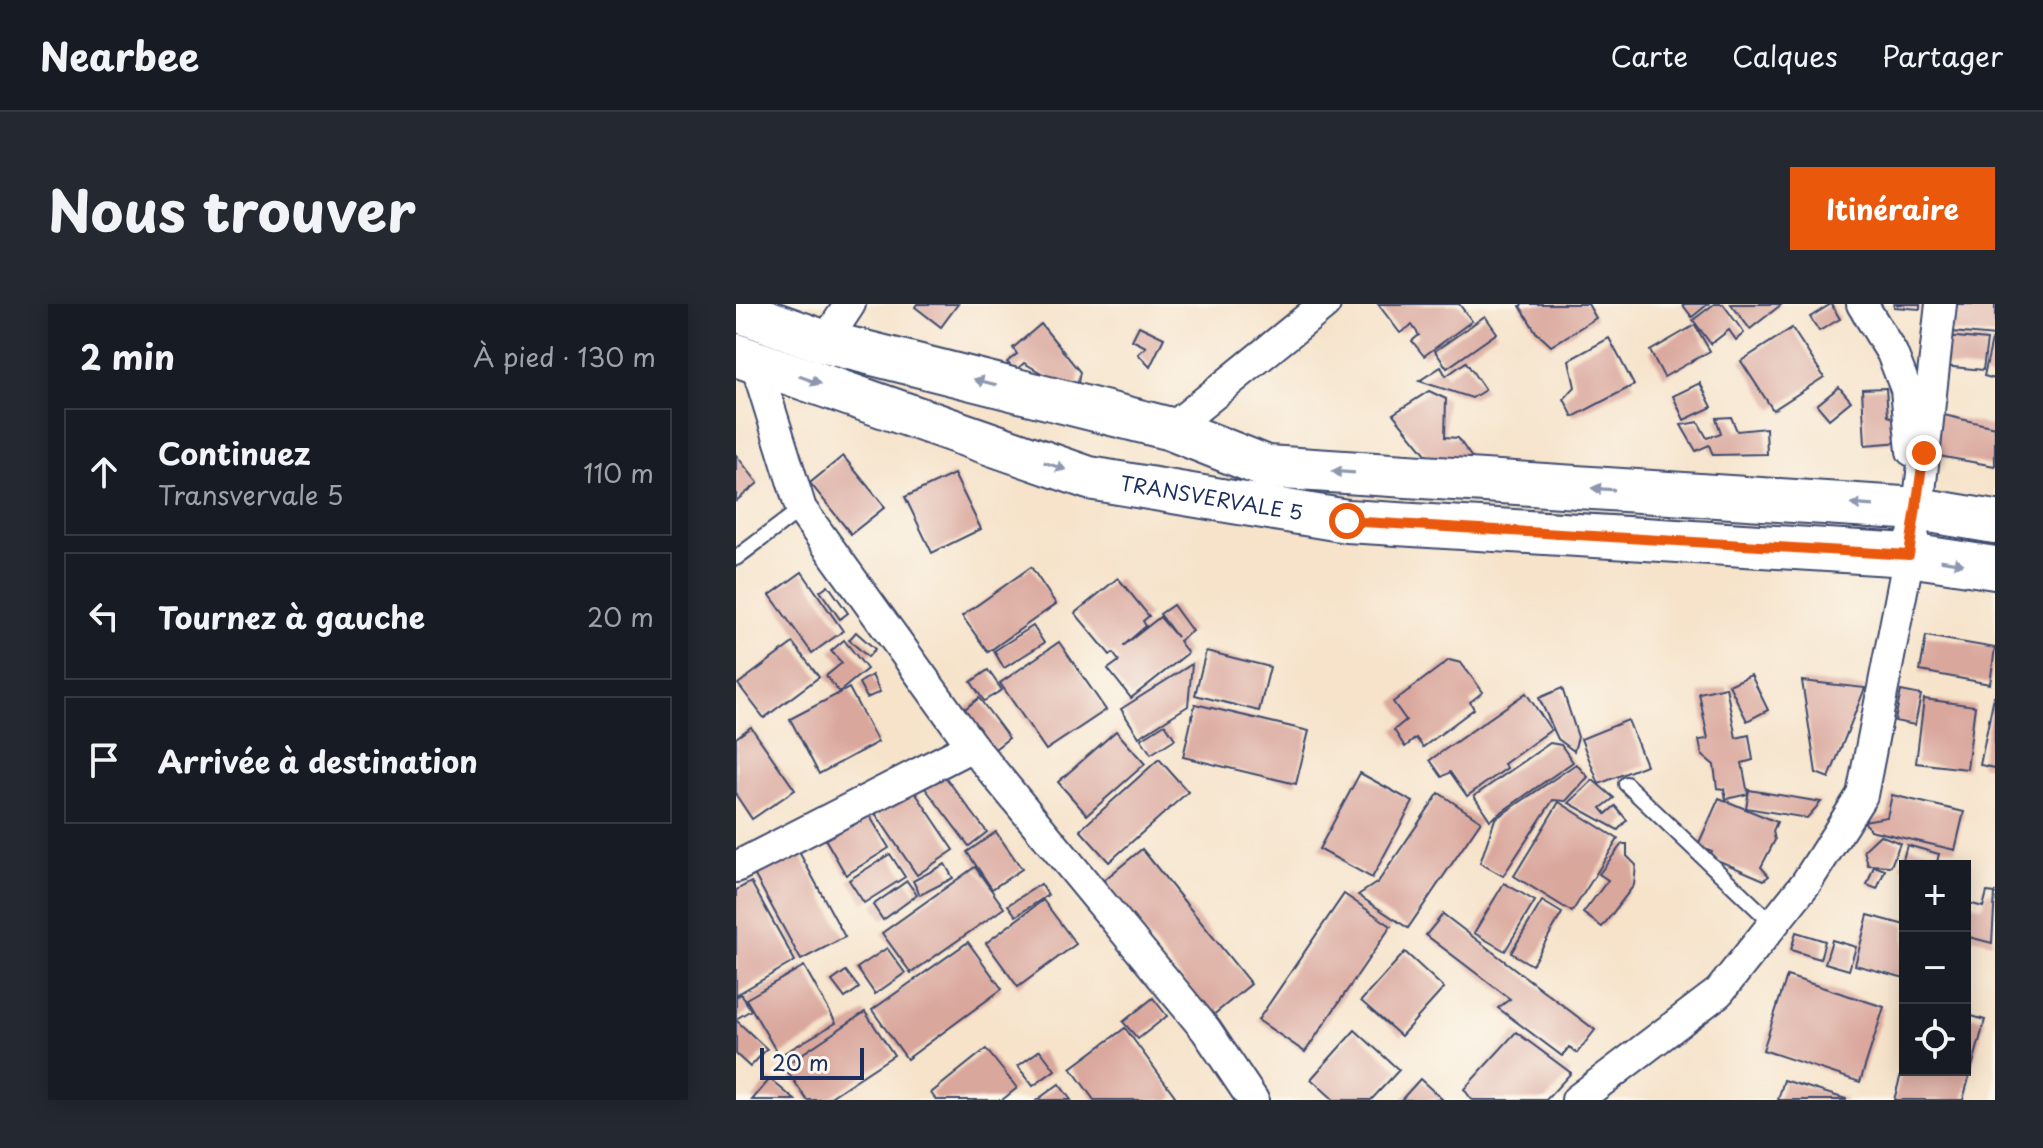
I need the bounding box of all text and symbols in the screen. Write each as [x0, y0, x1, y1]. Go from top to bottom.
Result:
text: Nearbee [40, 27, 199, 84]
text: Carte [1610, 34, 1688, 77]
text: Calques [1732, 34, 1838, 77]
text: Partager [1882, 34, 2003, 77]
text: Nous trouver [48, 166, 416, 251]
button: Itinéraire [1790, 167, 1995, 250]
text: 2 min [80, 330, 175, 382]
text: À pied · 130 m [473, 337, 656, 376]
one-way arrow [798, 375, 822, 387]
one-way arrow [972, 376, 997, 388]
text: Continuez [158, 430, 311, 475]
route end [1906, 435, 1942, 471]
icon: ahead [82, 450, 126, 494]
text: 110 m [583, 453, 654, 492]
one-way arrow [1043, 461, 1067, 473]
one-way arrow [1330, 465, 1355, 478]
street label: TRANSVERVALE 5 [1118, 467, 1305, 527]
text: Transvervale 5 [158, 475, 343, 514]
one-way arrow [1590, 482, 1615, 495]
one-way arrow [1849, 498, 1874, 511]
route start [1329, 503, 1365, 539]
one-way arrow [1940, 556, 1965, 568]
icon: left [82, 594, 126, 638]
text: Tournez à gauche [158, 594, 425, 639]
text: 20 m [587, 597, 654, 636]
icon: arrive [82, 738, 126, 782]
text: Arrivée à destination [158, 738, 478, 783]
map controls [1899, 860, 1971, 1076]
button: + [1899, 860, 1971, 932]
button: − [1899, 932, 1971, 1004]
button: locate [1899, 1004, 1971, 1076]
scale bar [760, 1044, 864, 1080]
text: 20 m [772, 1045, 829, 1078]

